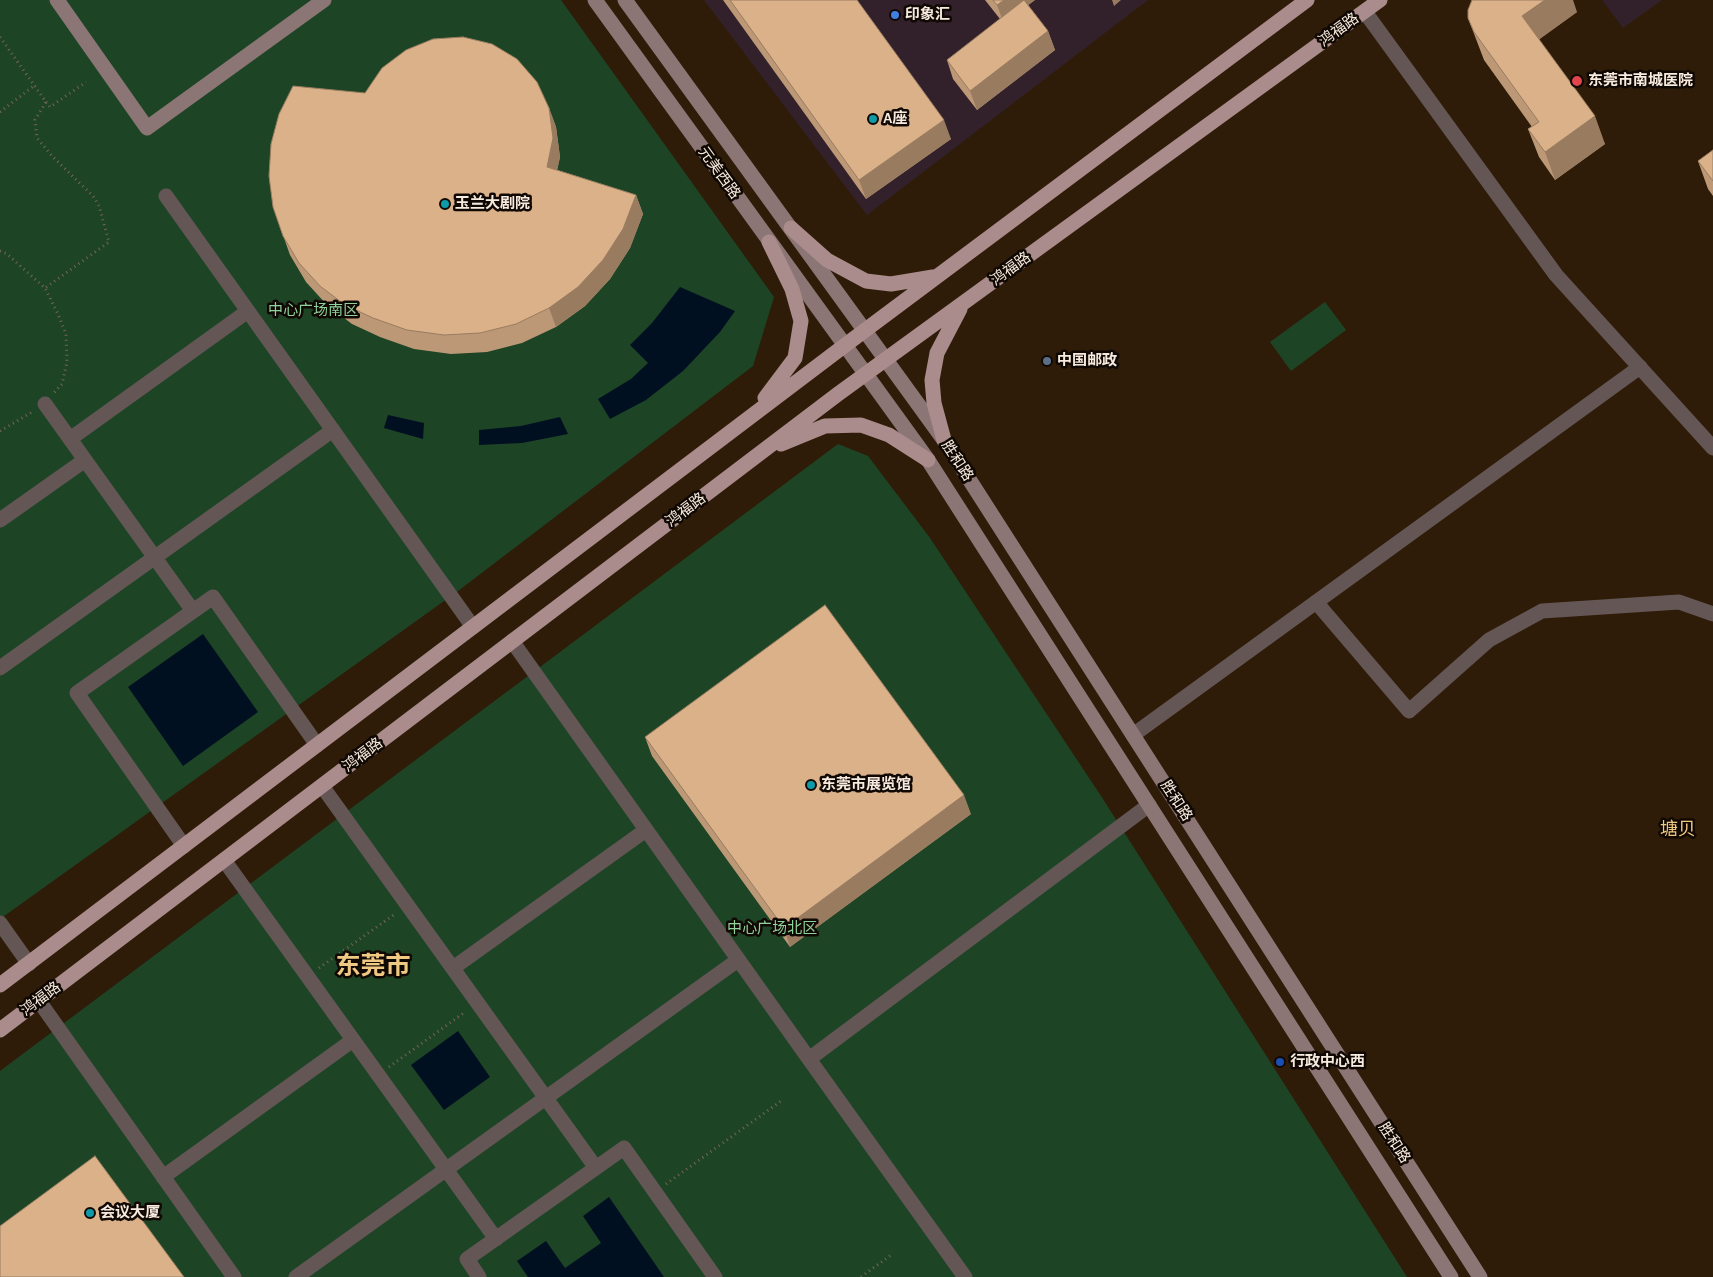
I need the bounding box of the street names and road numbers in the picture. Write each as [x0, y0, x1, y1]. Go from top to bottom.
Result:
street label: 鸿福路 [1316, 9, 1362, 51]
street label: 元美西路 [694, 143, 744, 203]
street label: 鸿福路 [988, 248, 1034, 290]
street label: 胜和路 [937, 437, 977, 485]
street label: 鸿福路 [663, 489, 709, 531]
street label: 鸿福路 [340, 734, 386, 776]
street label: 胜和路 [1156, 777, 1196, 825]
street label: 鸿福路 [18, 978, 64, 1020]
street label: 胜和路 [1374, 1119, 1414, 1167]

